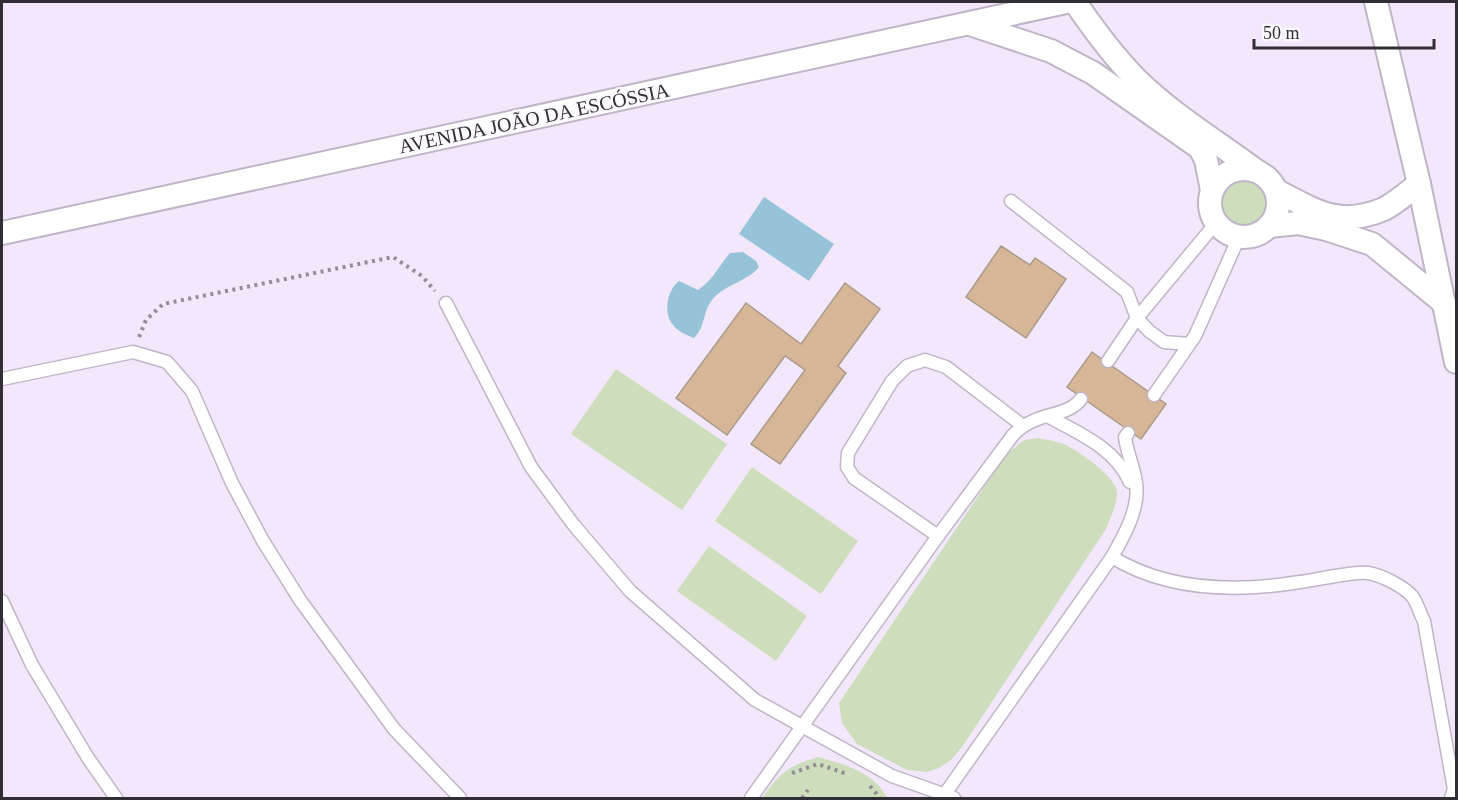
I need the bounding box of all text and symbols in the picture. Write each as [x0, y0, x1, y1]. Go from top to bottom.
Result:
scale bar [1254, 12, 1434, 50]
text: 50 m [1263, 23, 1300, 43]
street label: AVENIDA JOÃO DA ESCÓSSIA [397, 77, 672, 157]

